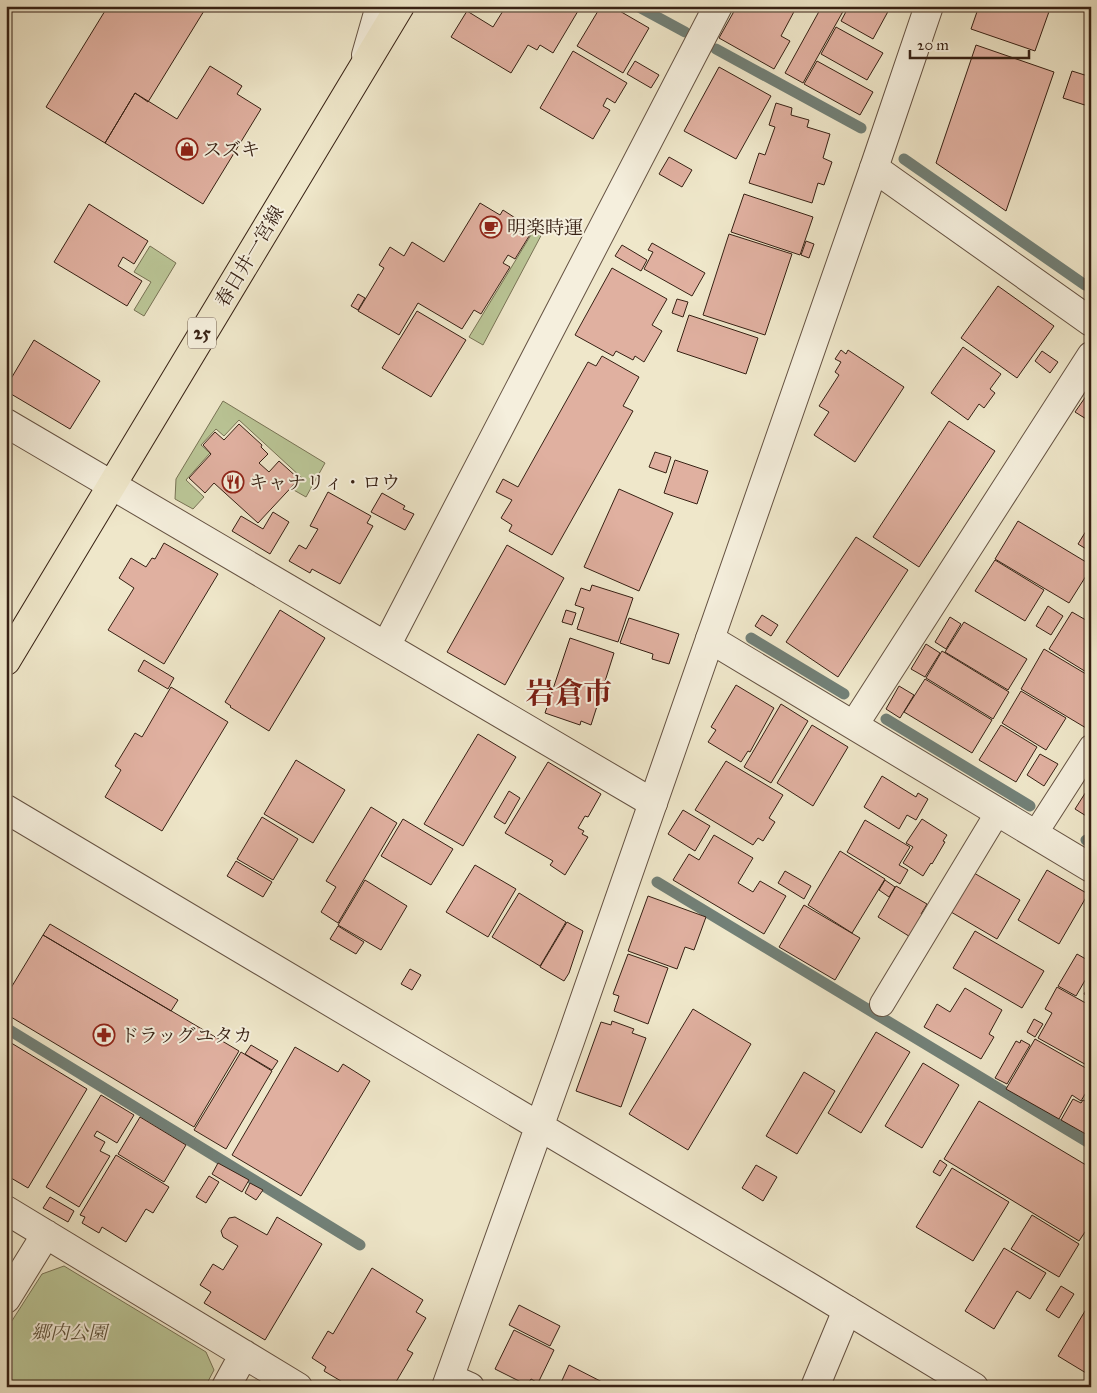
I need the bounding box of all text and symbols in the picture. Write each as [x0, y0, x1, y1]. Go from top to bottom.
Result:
scale bar [910, 28, 1028, 60]
text: 20 m [917, 36, 949, 54]
shop icon: スズキ [175, 137, 199, 161]
place label: スズキ [203, 138, 260, 161]
street label: 春日井一宮線 [210, 201, 289, 311]
cafe icon: 明楽時運 [479, 215, 503, 239]
place label: 明楽時運 [507, 216, 583, 239]
road number: 25 [188, 317, 216, 348]
restaurant icon: キャナリィ・ロウ [221, 470, 245, 494]
place label: キャナリィ・ロウ [249, 471, 400, 494]
district label: 岩倉市 [525, 676, 613, 711]
pharmacy icon: ドラッグユタカ [92, 1023, 116, 1047]
place label: ドラッグユタカ [120, 1024, 252, 1047]
park label: 郷内公園 [31, 1321, 110, 1344]

